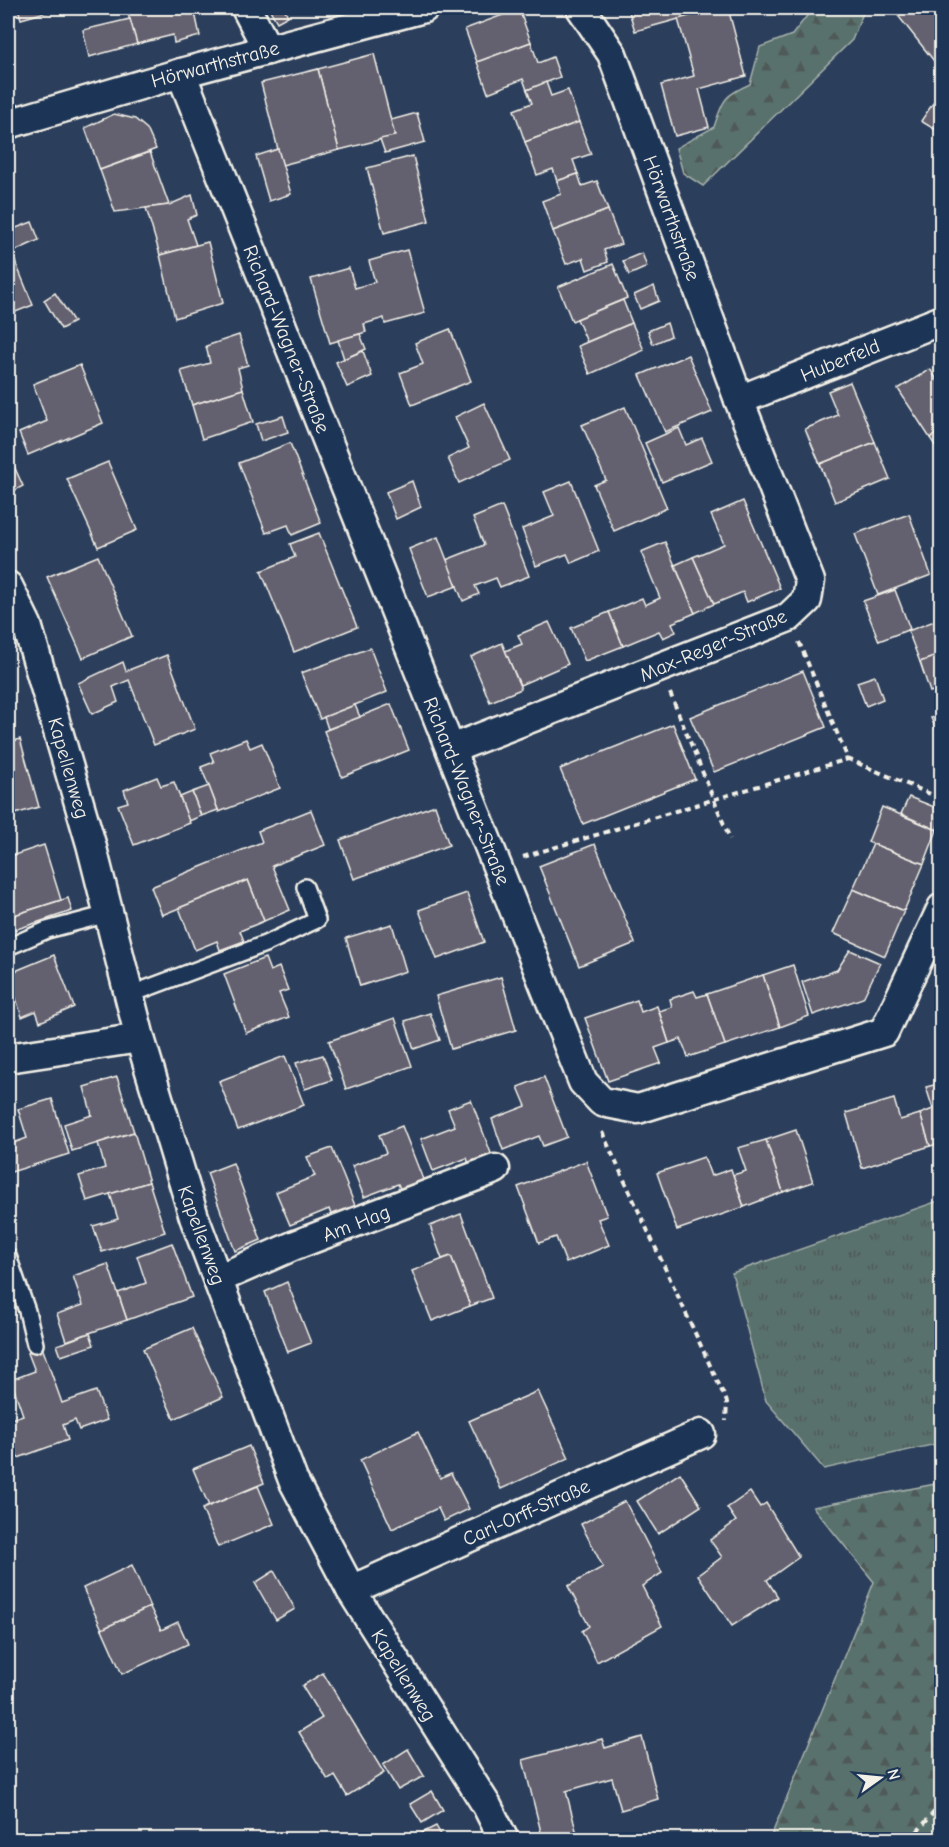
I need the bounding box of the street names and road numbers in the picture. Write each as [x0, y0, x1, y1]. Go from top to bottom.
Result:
street label: Hörwarthstraße [149, 36, 282, 93]
street label: Hörwarthstraße [638, 152, 705, 284]
street label: Richard-Wagner-Straße [238, 242, 335, 437]
street label: Huberfeld [797, 334, 883, 387]
street label: Max-Reger-Straße [636, 604, 790, 687]
street label: Richard-Wagner-Straße [418, 694, 515, 889]
street label: Kapellenweg [43, 715, 94, 821]
street label: Kapellenweg [173, 1182, 230, 1288]
street label: Am Hag [319, 1200, 393, 1247]
street label: Carl-Orff-Straße [459, 1474, 593, 1551]
street label: Kapellenweg [366, 1625, 441, 1726]

